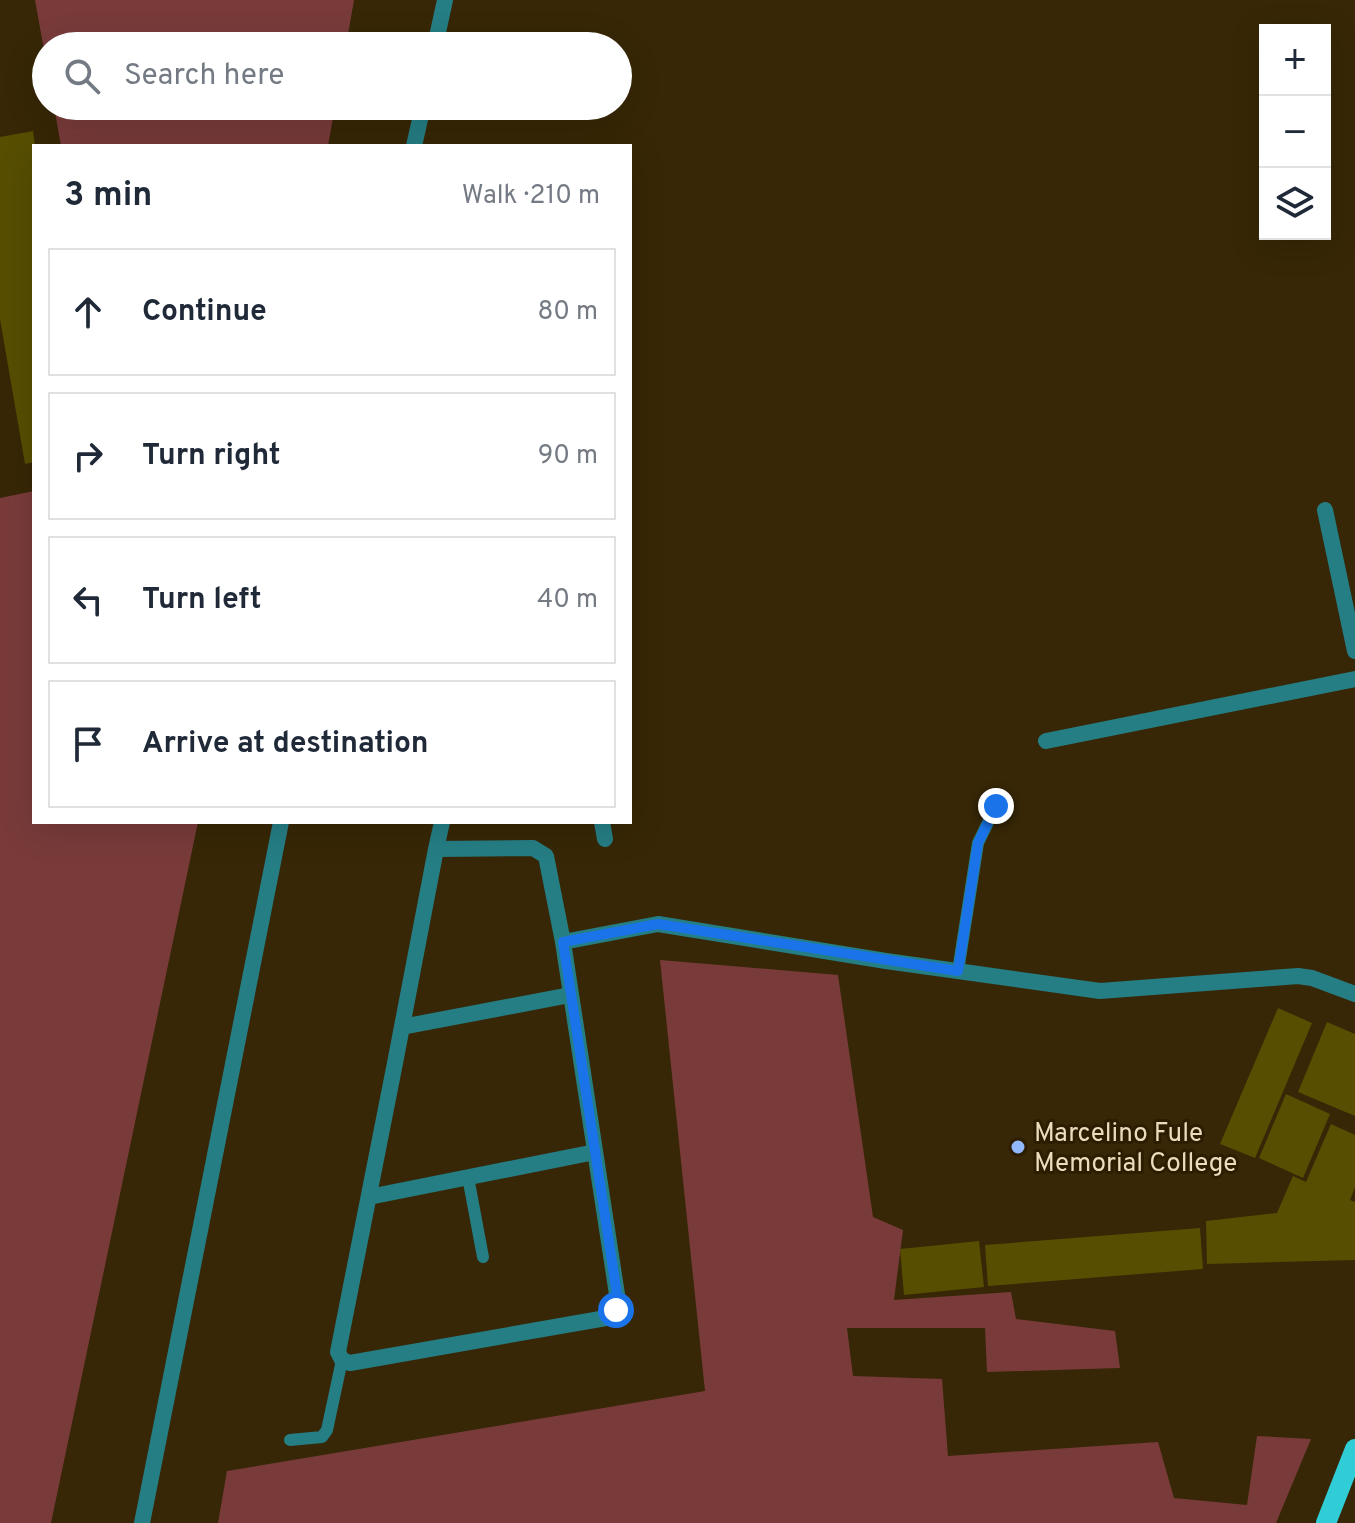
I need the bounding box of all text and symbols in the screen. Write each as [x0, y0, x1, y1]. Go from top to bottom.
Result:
map controls [1259, 24, 1331, 240]
button: + [1259, 24, 1331, 96]
search box [32, 32, 632, 120]
icon: search [60, 54, 104, 98]
text: Search here [124, 58, 284, 95]
button: − [1259, 96, 1331, 168]
button: layers [1259, 168, 1331, 240]
text: 3 min [64, 175, 152, 218]
text: Walk · 210 m [462, 180, 600, 213]
icon: ahead [66, 290, 110, 334]
text: Continue [142, 294, 267, 331]
text: 80 m [538, 296, 598, 329]
icon: right [66, 434, 110, 478]
text: Turn right [142, 438, 280, 475]
text: 90 m [538, 440, 598, 473]
icon: left [66, 578, 110, 622]
text: Turn left [142, 582, 262, 619]
text: 40 m [537, 584, 598, 617]
icon: arrive [66, 722, 110, 766]
text: Arrive at destination [142, 726, 428, 763]
route end [978, 788, 1014, 824]
place label: Marcelino Fule Memorial College [1034, 1118, 1237, 1181]
marker: Marcelino Fule Memorial College [1009, 1138, 1027, 1156]
route start [598, 1292, 634, 1328]

